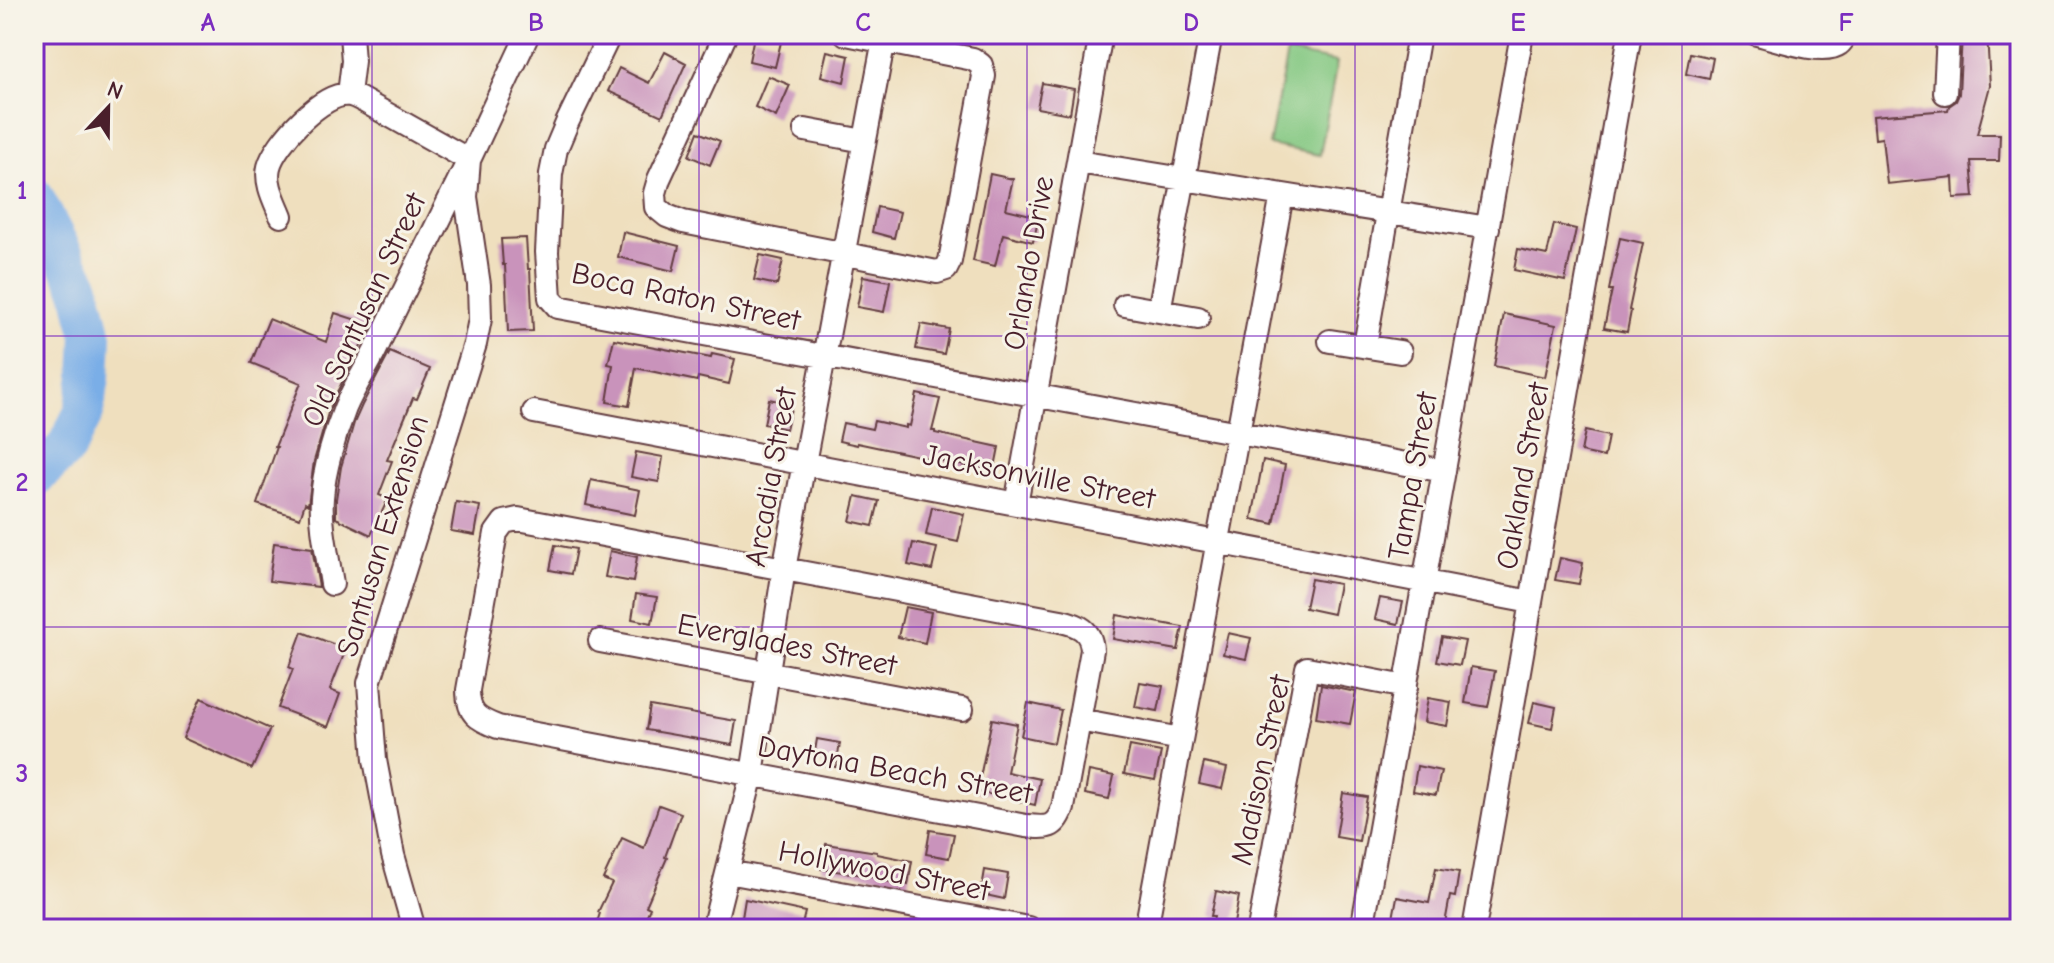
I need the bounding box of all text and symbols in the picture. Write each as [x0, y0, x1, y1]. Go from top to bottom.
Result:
text: A [201, 8, 216, 38]
text: B [528, 8, 544, 38]
text: C [855, 8, 871, 38]
text: D [1183, 8, 1199, 38]
text: E [1510, 8, 1526, 38]
text: F [1838, 8, 1854, 38]
north arrow [68, 68, 148, 148]
text: N [104, 76, 127, 105]
street label: Orlando Drive [996, 173, 1062, 353]
text: 1 [17, 176, 27, 206]
street label: Old Santusan Street [294, 186, 434, 432]
street label: Boca Raton Street [569, 256, 805, 339]
street label: Oakland Street [1489, 379, 1557, 572]
street label: Arcadia Street [738, 383, 804, 570]
street label: Tampa Street [1381, 388, 1445, 563]
street label: Santusan Extension [330, 411, 436, 661]
street label: Jacksonville Street [920, 437, 1159, 517]
text: 2 [16, 468, 28, 498]
street label: Everglades Street [674, 607, 901, 684]
street label: Madison Street [1224, 670, 1299, 868]
street label: Daytona Beach Street [755, 729, 1036, 812]
text: 3 [16, 759, 28, 789]
street label: Hollywood Street [775, 833, 994, 909]

